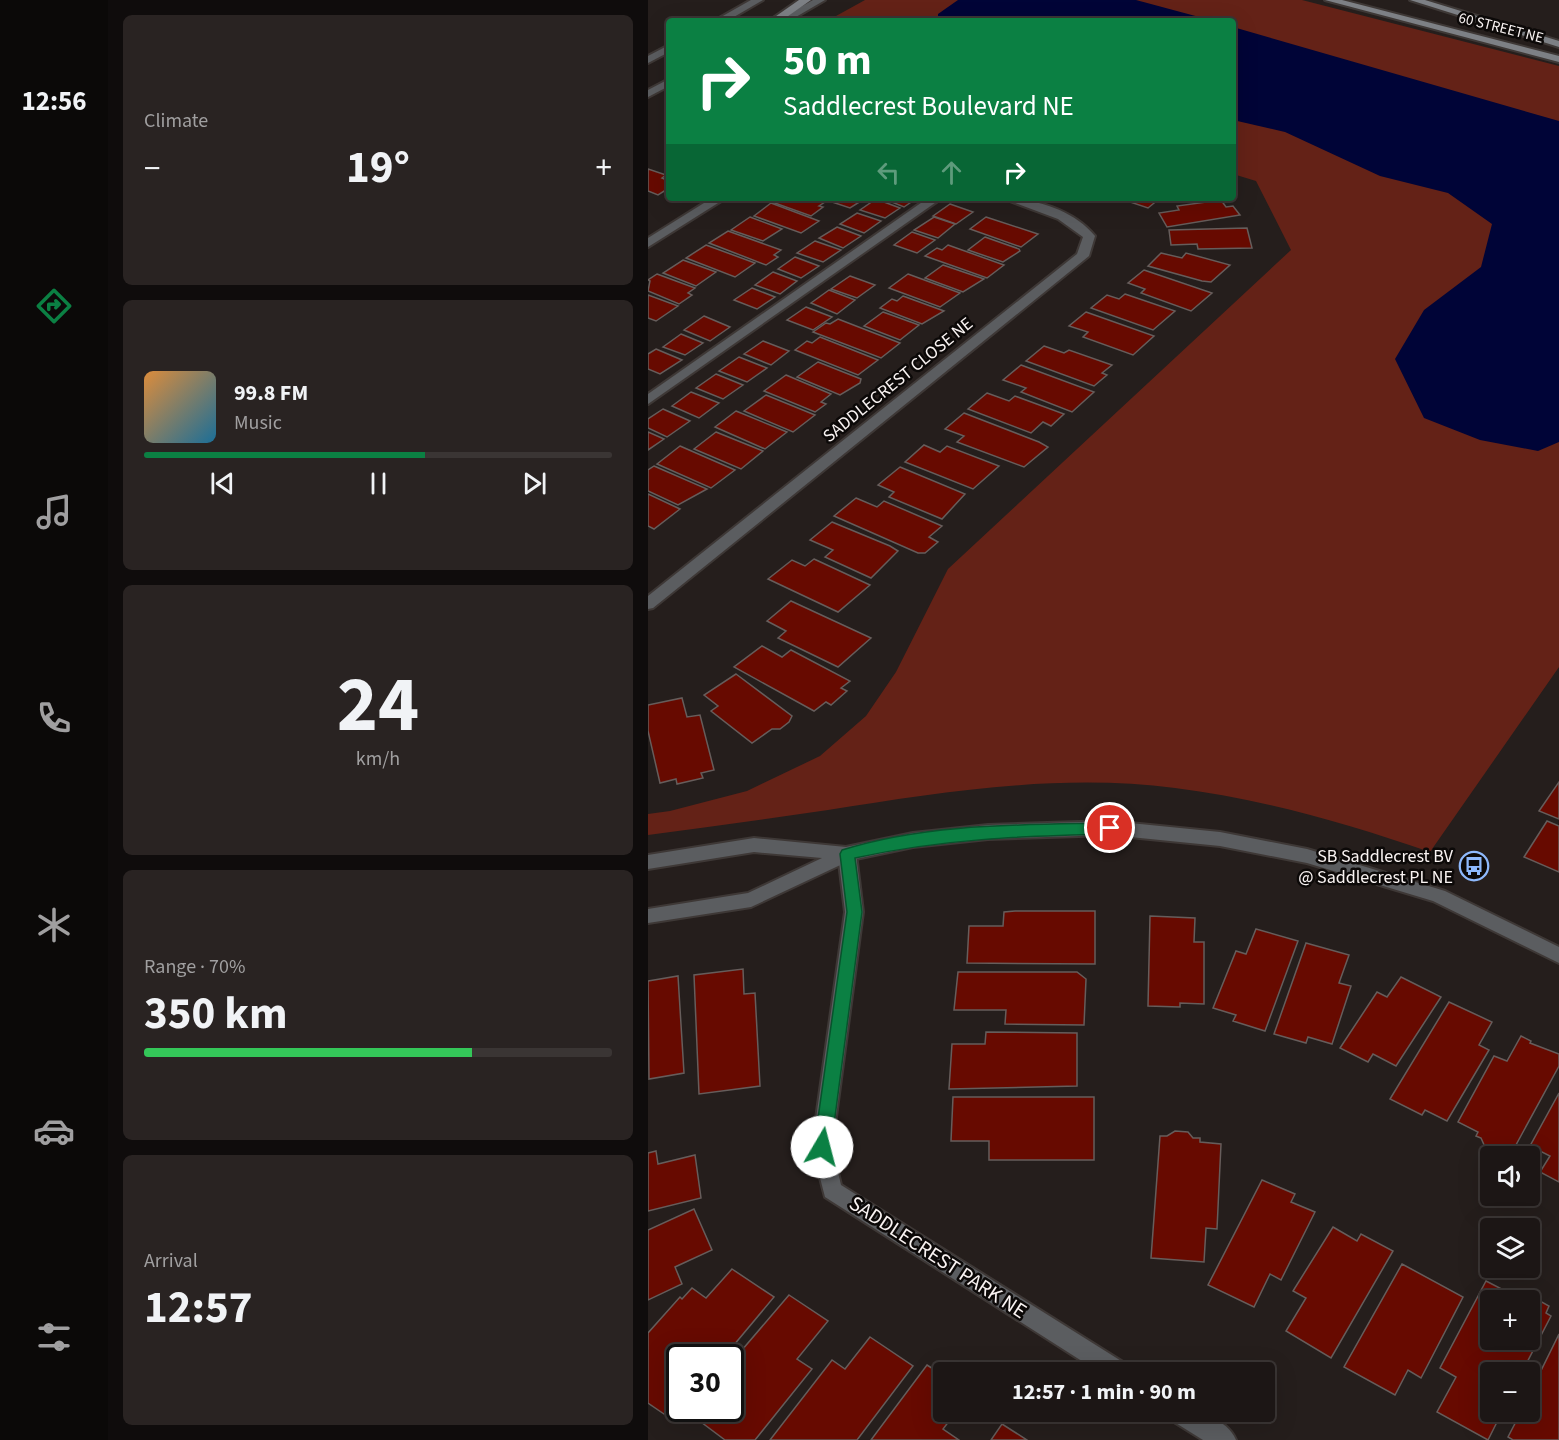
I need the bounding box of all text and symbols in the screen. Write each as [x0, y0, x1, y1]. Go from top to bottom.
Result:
street label: 60 STREET NE [1456, 7, 1546, 49]
text: 50 m [783, 31, 872, 91]
icon: right [684, 42, 762, 120]
text: 12:56 [21, 82, 87, 121]
text: Saddlecrest Boulevard NE [783, 87, 1074, 126]
text: Climate [144, 107, 208, 135]
text: 19° [346, 136, 410, 200]
text: − [144, 145, 160, 192]
text: + [596, 145, 612, 192]
icon: left [872, 156, 905, 189]
icon: ahead [935, 156, 968, 189]
icon: right [998, 156, 1031, 189]
icon: directions [33, 285, 75, 327]
street label: SADDLECREST CLOSE NE [818, 312, 978, 448]
text: 99.8 FM [234, 377, 308, 409]
text: Music [234, 409, 282, 437]
icon: previous [206, 467, 239, 500]
icon: pause [362, 467, 395, 500]
icon: next [518, 467, 551, 500]
icon: music [33, 491, 75, 533]
text: 24 [337, 650, 419, 761]
icon: phone [33, 697, 75, 739]
text: km/h [356, 745, 400, 773]
pin [1084, 802, 1135, 853]
icon: arrive [1093, 811, 1126, 844]
place label: SB Saddlecrest BV @ Saddlecrest PL NE [1298, 844, 1454, 890]
bus stop icon: SB Saddlecrest BV @ Saddlecrest PL NE [1458, 850, 1490, 882]
icon: climate [33, 904, 75, 946]
text: Range · 70% [144, 953, 245, 981]
text: 350 km [144, 982, 288, 1046]
icon: car [33, 1110, 75, 1152]
position arrow [790, 1115, 854, 1179]
map controls [1480, 1146, 1540, 1422]
button: sound [1480, 1146, 1540, 1206]
street label: SADDLECREST PARK NE [843, 1188, 1033, 1326]
button: layers [1480, 1218, 1540, 1278]
text: Arrival [144, 1247, 198, 1275]
text: 12:57 [144, 1276, 253, 1340]
button: + [1480, 1290, 1540, 1350]
icon: filters [33, 1316, 75, 1358]
speed limit sign: 30 [666, 1344, 744, 1422]
button: − [1480, 1362, 1540, 1422]
text: 12:57 · 1 min · 90 m [1012, 1376, 1196, 1408]

